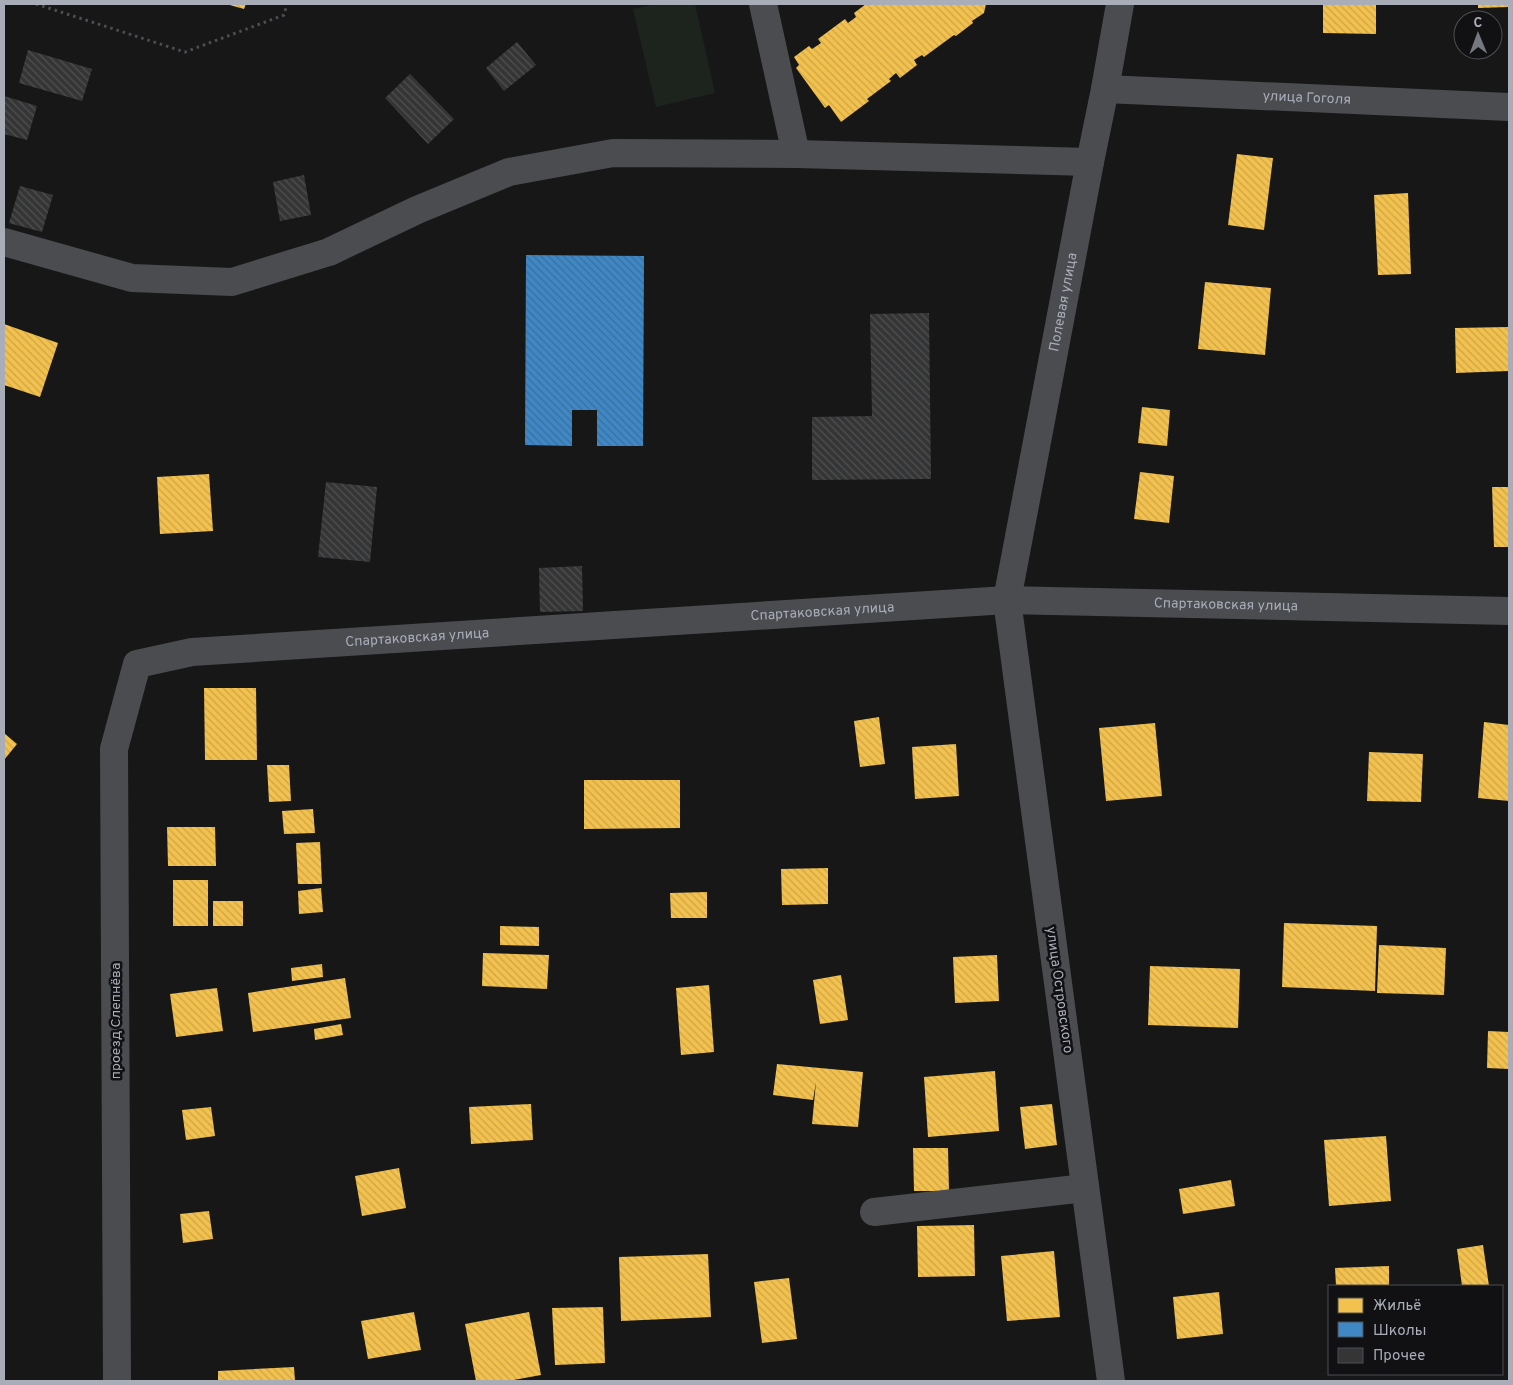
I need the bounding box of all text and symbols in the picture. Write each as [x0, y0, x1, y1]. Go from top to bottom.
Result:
north arrow [1453, 10, 1503, 60]
text: С [1473, 15, 1482, 32]
street label: улица Гоголя [1262, 88, 1351, 108]
street label: Полевая улица [1046, 251, 1081, 353]
street label: Спартаковская улица [1154, 595, 1298, 615]
street label: Спартаковская улица [750, 599, 895, 625]
street label: Спартаковская улица [345, 625, 490, 651]
street label: улица Островского [1042, 926, 1076, 1055]
street label: проезд Слепнёва [108, 963, 125, 1079]
legend [1328, 1285, 1503, 1375]
text: Жильё [1373, 1297, 1421, 1316]
text: Школы [1373, 1322, 1427, 1341]
text: Прочее [1373, 1347, 1425, 1366]

